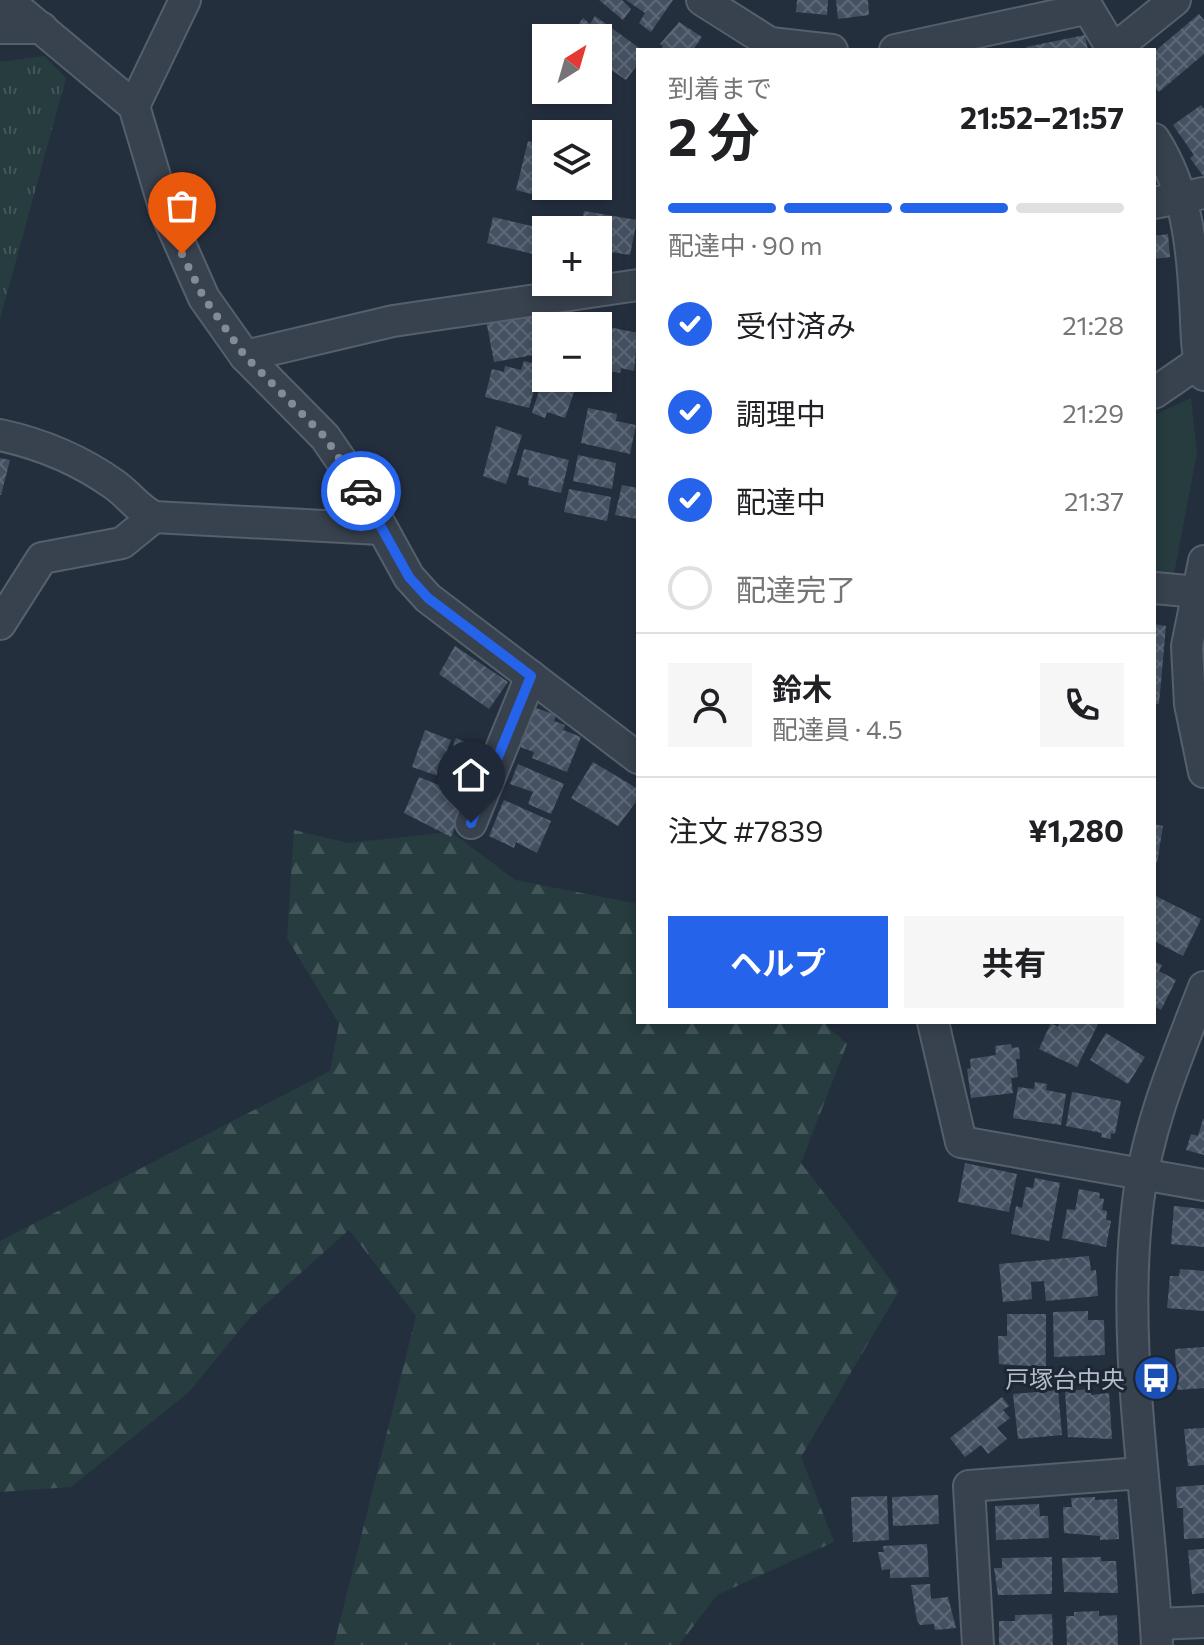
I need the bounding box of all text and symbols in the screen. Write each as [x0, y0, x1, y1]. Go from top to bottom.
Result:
north arrow [532, 24, 612, 104]
map controls [532, 24, 612, 392]
text: 到着まで [668, 72, 772, 103]
text: 21:52–21:57 [960, 98, 1124, 135]
text: 2 分 [668, 103, 760, 167]
button: layers [532, 120, 612, 200]
pin [148, 172, 216, 254]
icon: bag [160, 184, 204, 228]
button: + [532, 216, 612, 296]
text: 配達中 · 90 m [668, 229, 823, 260]
icon: check [668, 302, 712, 346]
text: 受付済み [736, 306, 856, 343]
text: 21:28 [1062, 309, 1124, 340]
button: − [532, 312, 612, 392]
icon: check [668, 390, 712, 434]
text: 調理中 [736, 394, 826, 431]
text: 21:29 [1062, 397, 1124, 428]
courier [321, 451, 401, 531]
icon: car [339, 469, 383, 513]
icon: check [668, 478, 712, 522]
text: 配達中 [736, 482, 826, 519]
text: 21:37 [1064, 485, 1124, 516]
text: 配達完了 [736, 570, 856, 607]
button: person [668, 663, 752, 747]
button: phone [1040, 663, 1124, 747]
text: 鈴木 [772, 669, 832, 706]
text: 配達員 · 4.5 [772, 713, 903, 744]
pin [437, 741, 505, 823]
icon: home [449, 753, 493, 797]
text: 注文 #7839 [668, 811, 823, 848]
text: ¥1,280 [1028, 811, 1124, 848]
button: ヘルプ [668, 916, 888, 1008]
button: 共有 [904, 916, 1124, 1008]
bus stop icon: 戸塚台中央 [1132, 1354, 1180, 1402]
place label: 戸塚台中央 [1005, 1364, 1125, 1393]

